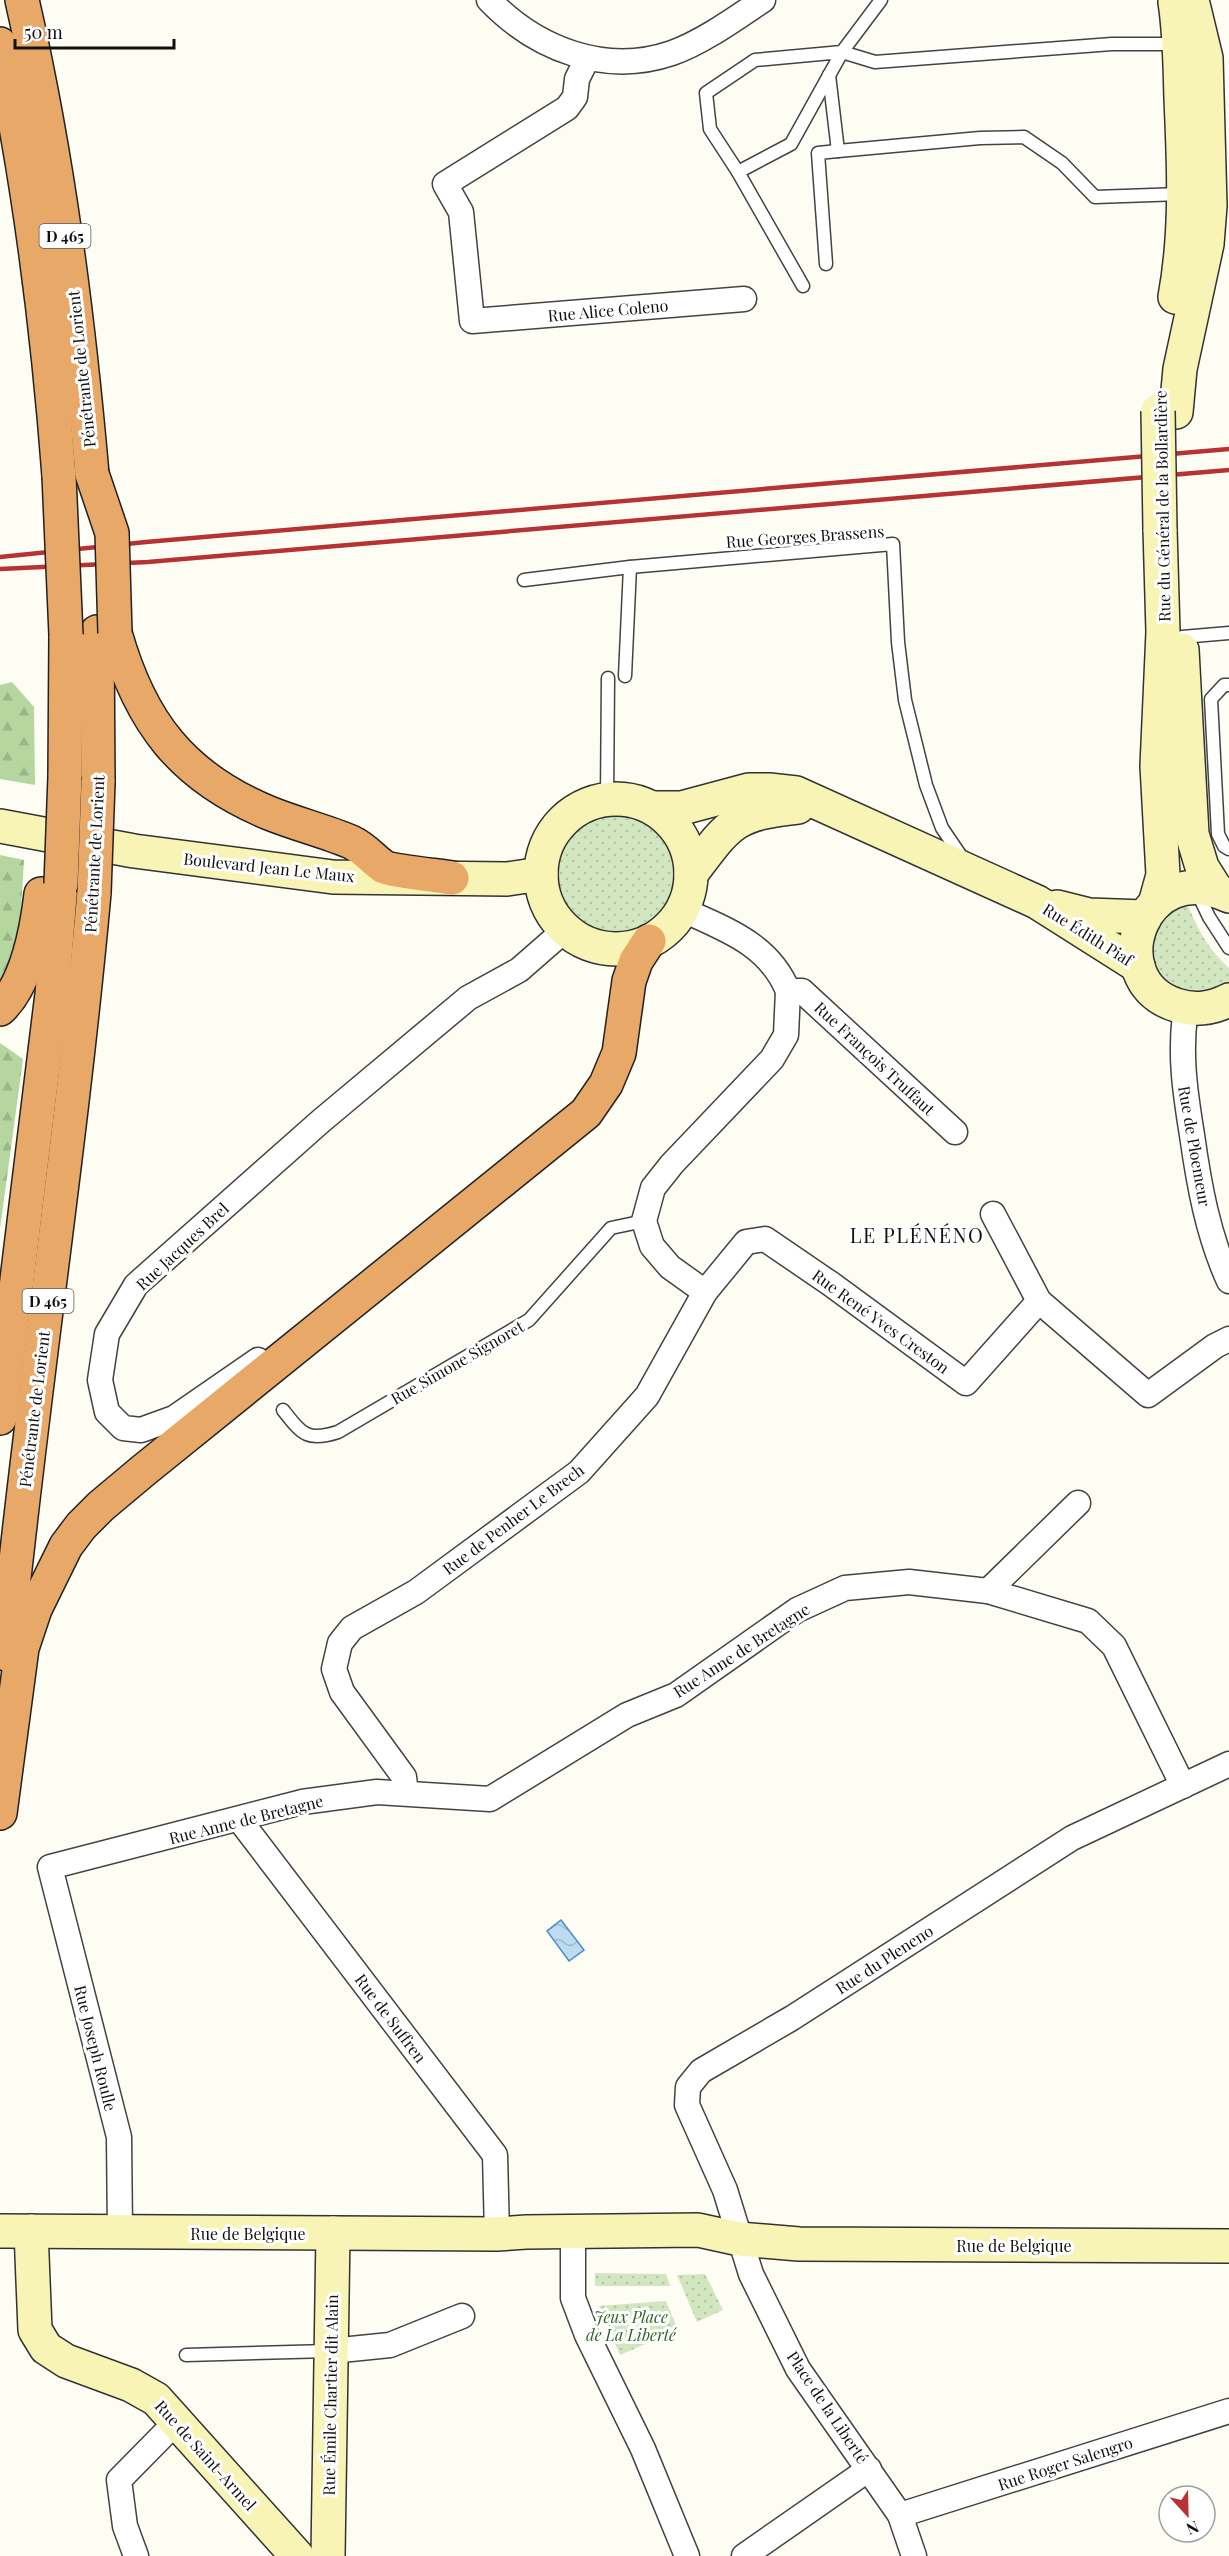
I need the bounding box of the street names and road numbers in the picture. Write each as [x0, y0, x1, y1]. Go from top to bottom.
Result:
road number: D 465 [40, 224, 90, 248]
street label: Pénétrante de Lorient [62, 289, 100, 448]
street label: Rue Alice Coleno [547, 294, 669, 326]
street label: Rue du Général de la Bollardière [1149, 390, 1175, 622]
street label: Rue Georges Brassens [725, 520, 885, 552]
street label: Pénétrante de Lorient [79, 774, 109, 933]
street label: Boulevard Jean Le Maux [183, 848, 356, 886]
street label: Rue Édith Piaf [1039, 898, 1138, 971]
street label: Rue François Truffaut [810, 997, 940, 1120]
street label: Rue de Ploemeur [1174, 1084, 1216, 1208]
street label: Rue Jacques Brel [131, 1197, 233, 1294]
street label: Rue René Yves Creston [808, 1264, 954, 1378]
road number: D 465 [22, 1289, 74, 1313]
street label: Rue Simone Signoret [387, 1315, 528, 1409]
street label: Pénétrante de Lorient [14, 1329, 54, 1489]
street label: Rue de Penher Le Brech [438, 1459, 588, 1579]
street label: Rue Anne de Bretagne [669, 1598, 813, 1702]
street label: Rue Anne de Bretagne [167, 1790, 325, 1848]
street label: Rue du Pleneno [831, 1920, 937, 1998]
street label: Rue de Suffren [351, 1969, 432, 2067]
street label: Rue Joseph Roulle [70, 1983, 122, 2113]
street label: Rue de Belgique [190, 2223, 306, 2244]
street label: Rue de Belgique [956, 2235, 1072, 2256]
street label: Rue Émile Chartier dit Alain [318, 2294, 342, 2496]
street label: Place de la Liberté [783, 2347, 873, 2467]
street label: Rue de Saint-Armel [151, 2395, 261, 2515]
street label: Rue Roger Salengro [995, 2431, 1135, 2495]

